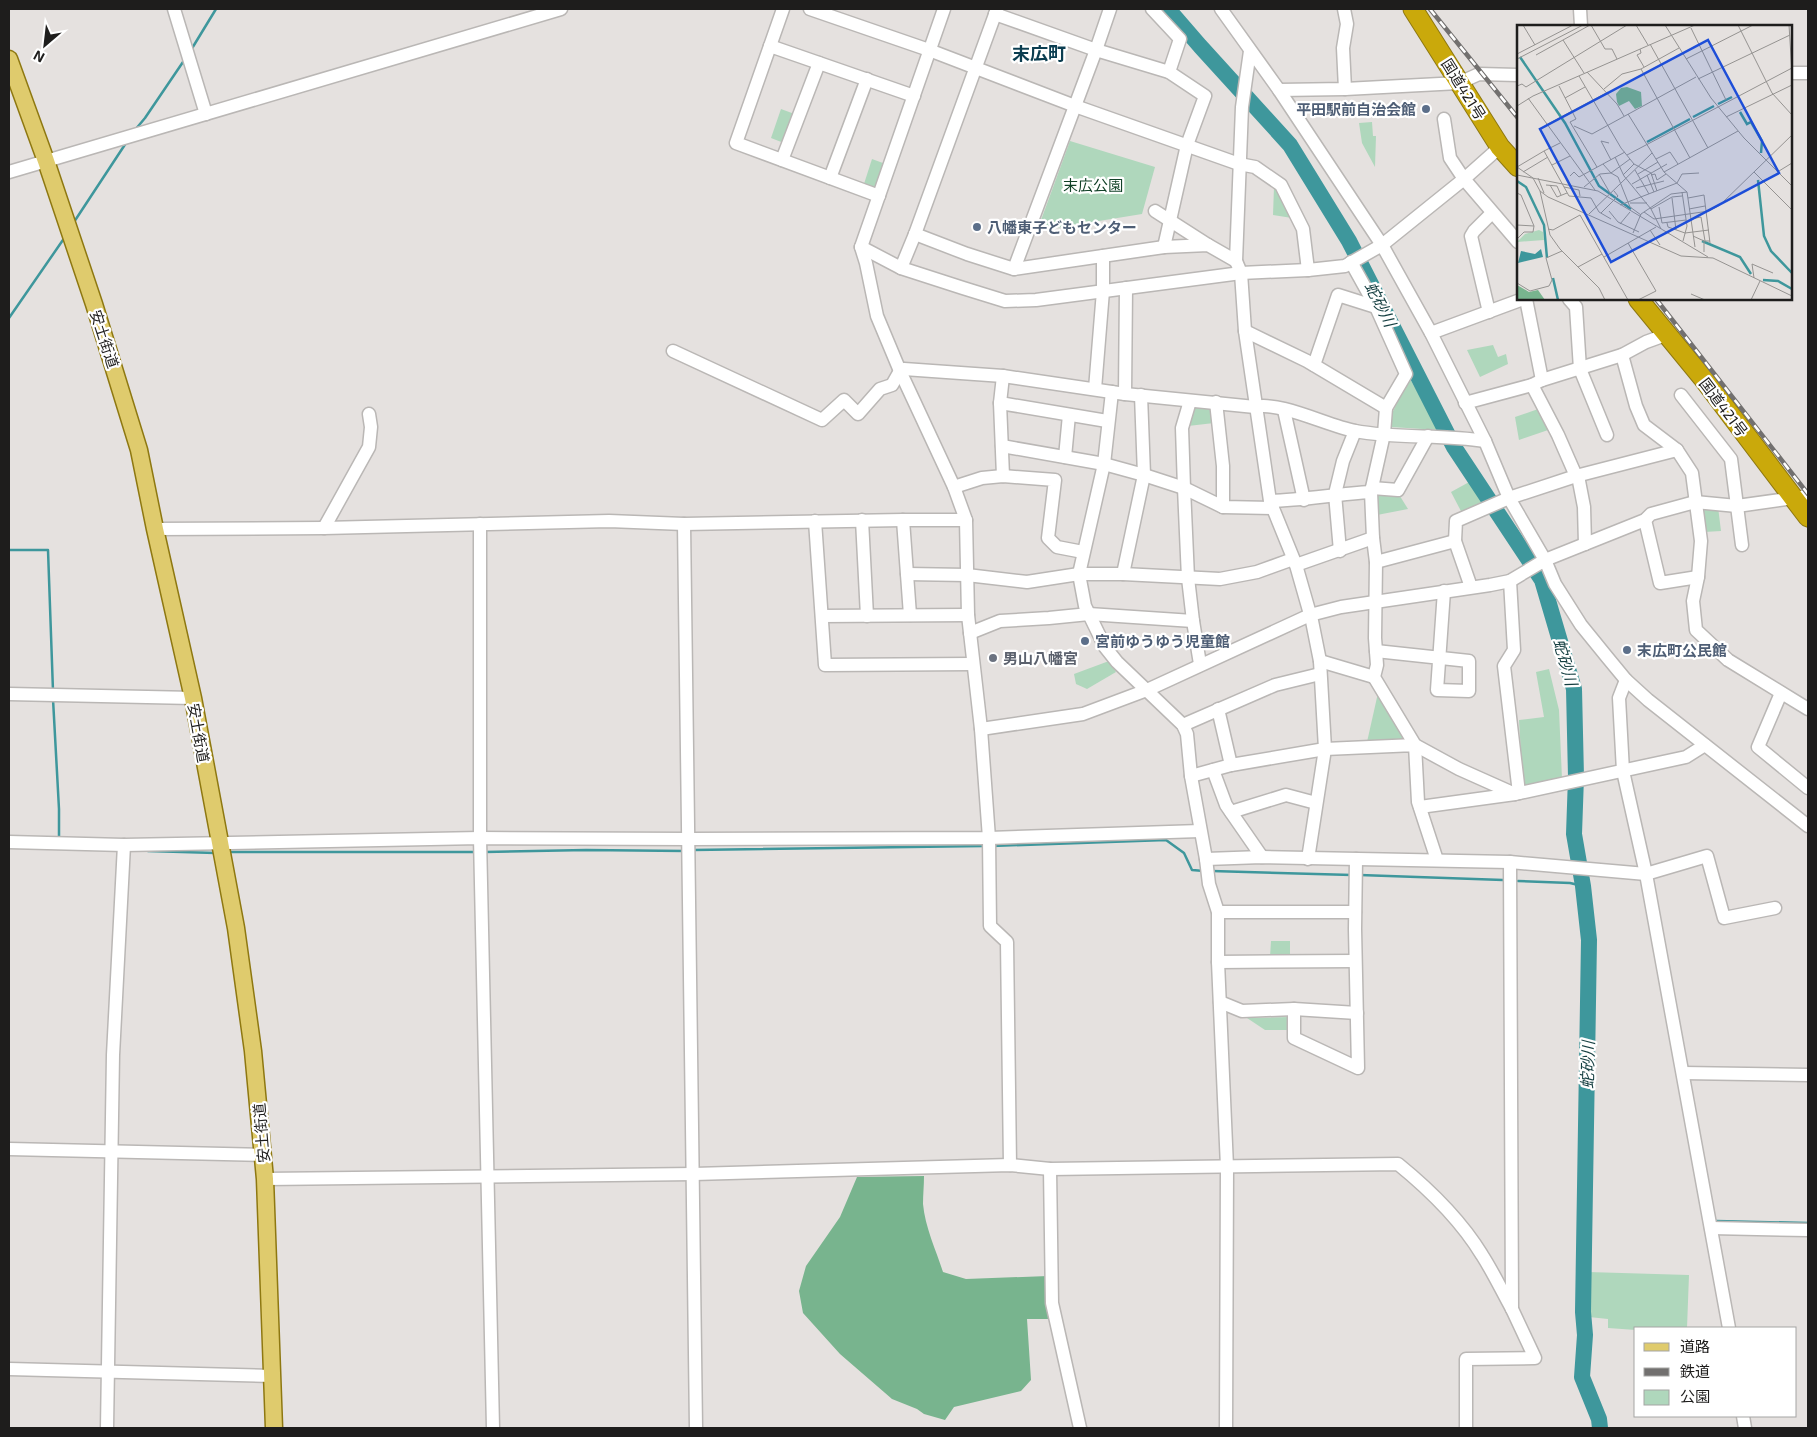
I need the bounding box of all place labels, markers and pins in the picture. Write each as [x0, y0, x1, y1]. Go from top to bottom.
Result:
place label: 平田駅前自治会館 [1296, 100, 1416, 118]
marker: 平田駅前自治会館 [1420, 103, 1432, 115]
place label: 八幡東子どもセンター [987, 218, 1137, 236]
marker: 八幡東子どもセンター [971, 221, 983, 233]
place label: 宮前ゆうゆう児童館 [1095, 632, 1230, 650]
marker: 宮前ゆうゆう児童館 [1079, 635, 1091, 647]
place label: 末広町公民館 [1637, 641, 1727, 659]
marker: 末広町公民館 [1621, 644, 1633, 656]
place label: 男山八幡宮 [1003, 649, 1078, 667]
marker: 男山八幡宮 [987, 652, 999, 664]

